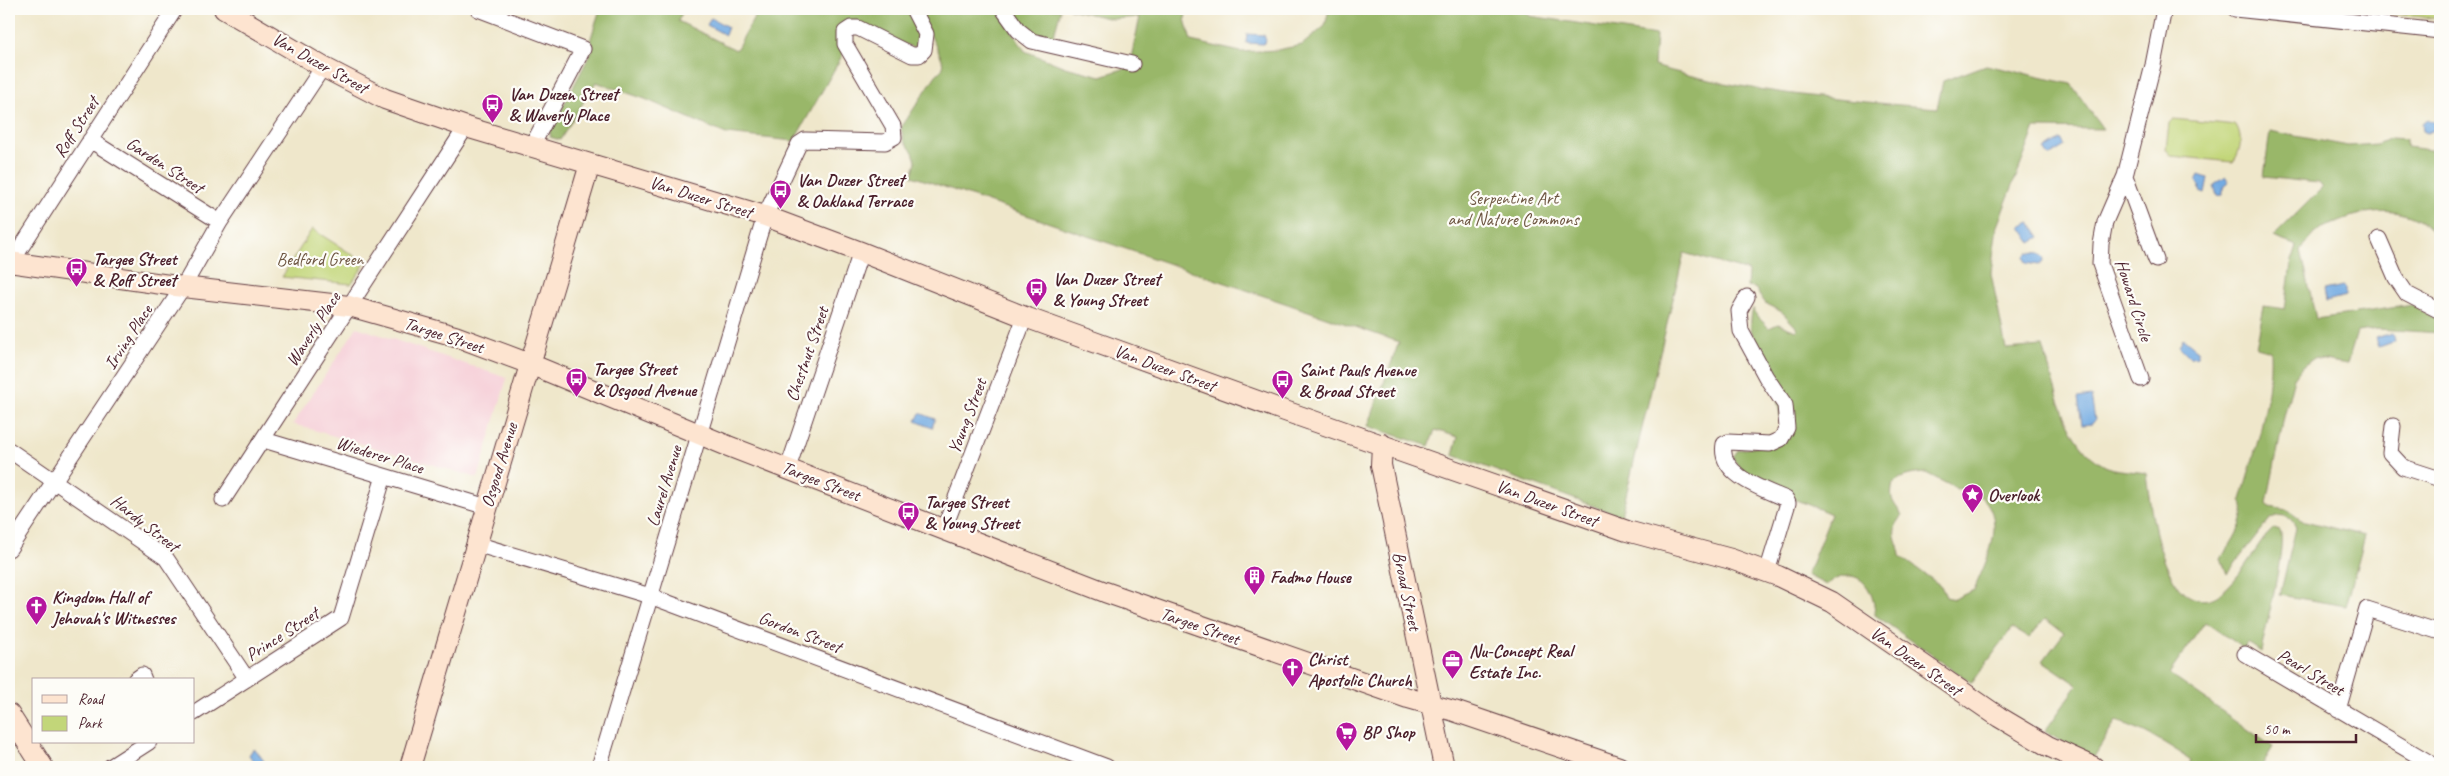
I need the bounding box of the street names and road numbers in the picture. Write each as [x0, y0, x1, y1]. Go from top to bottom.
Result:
street label: Van Duzer Street [268, 28, 374, 100]
street label: Roff Street [48, 90, 105, 162]
street label: Garden Street [122, 132, 210, 200]
street label: Van Duzer Street [647, 171, 758, 224]
street label: Howard Circle [2111, 257, 2158, 345]
street label: Waverly Place [281, 287, 346, 370]
street label: Irving Place [99, 300, 158, 374]
street label: Chestnut Street [781, 302, 834, 404]
street label: Targee Street [401, 312, 488, 359]
street label: Van Duzer Street [1111, 340, 1221, 398]
street label: Young Street [943, 373, 992, 457]
street label: Osgood Avenue [476, 419, 523, 510]
street label: Wiederer Place [334, 431, 427, 479]
street label: Laurel Avenue [641, 442, 687, 529]
street label: Targee Street [779, 456, 865, 507]
street label: Van Duzer Street [1493, 475, 1603, 533]
street label: Hardy Street [106, 489, 186, 558]
street label: Broad Street [1388, 550, 1426, 634]
street label: Prince Street [241, 601, 325, 666]
street label: Targee Street [1158, 602, 1244, 650]
street label: Gordon Street [756, 606, 847, 659]
street label: Van Duzer Street [1866, 622, 1968, 702]
street label: Pearl Street [2274, 644, 2350, 701]

